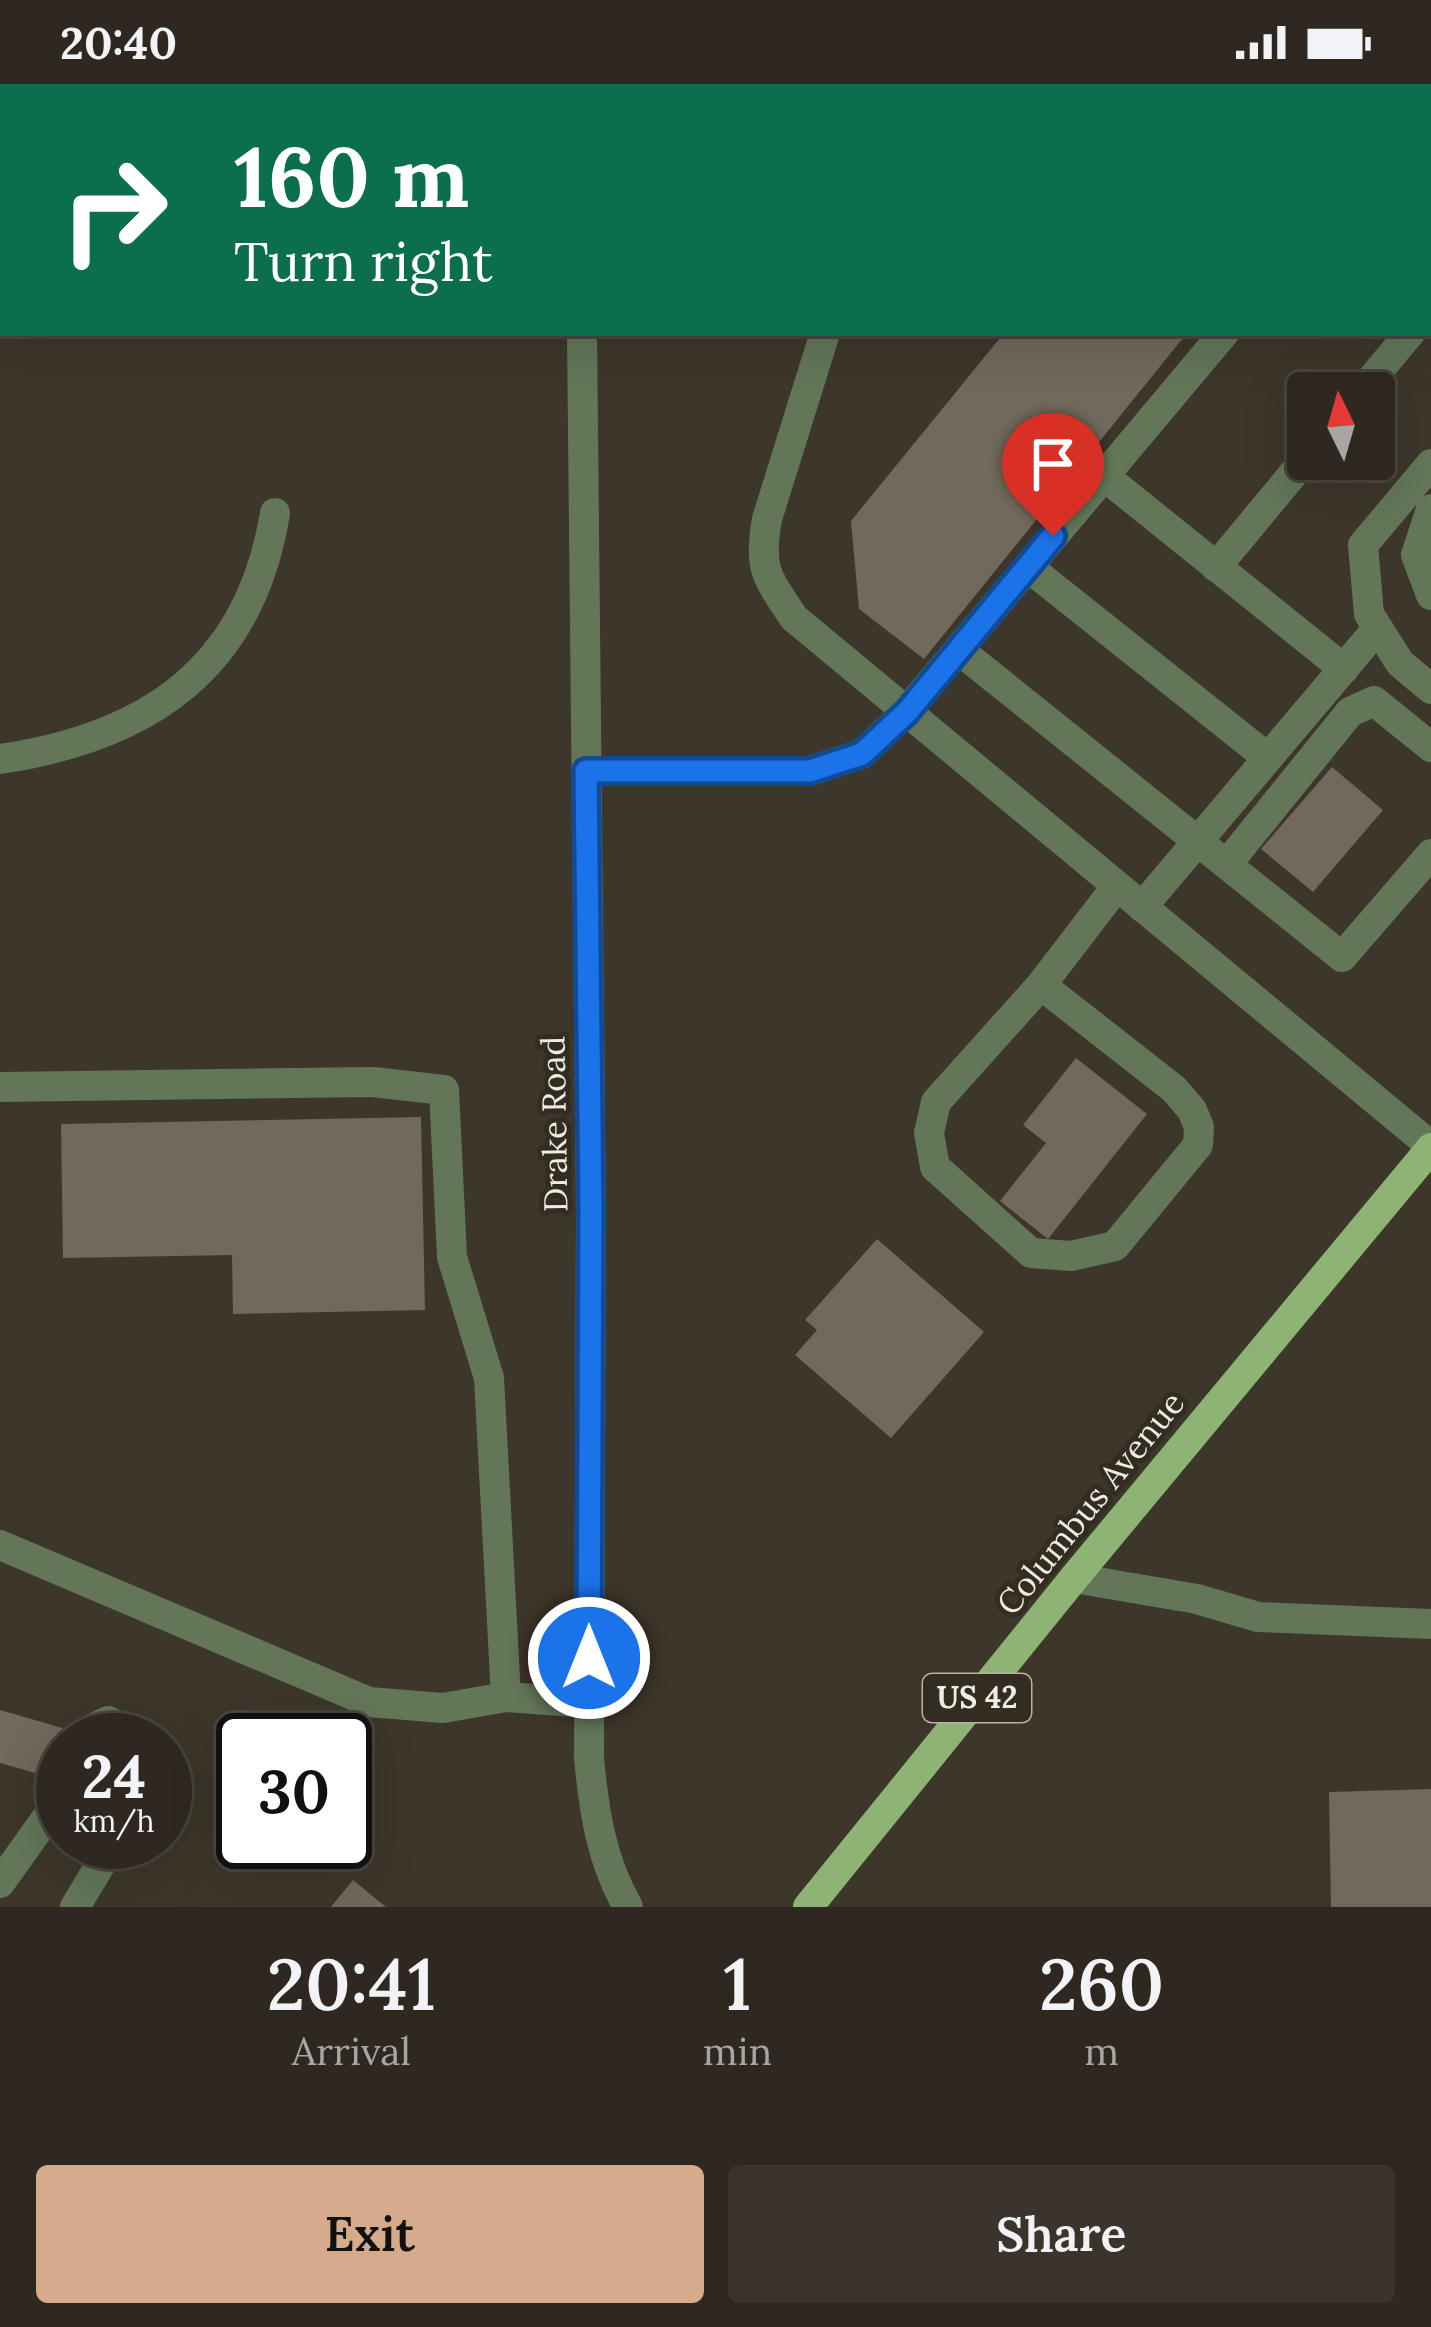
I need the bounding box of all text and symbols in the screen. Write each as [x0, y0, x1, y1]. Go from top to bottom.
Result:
text: 20:40 [60, 14, 177, 71]
text: 160 m [234, 122, 469, 230]
icon: right [36, 132, 192, 288]
text: Turn right [234, 227, 493, 296]
north arrow [1287, 372, 1395, 480]
map controls [1287, 372, 1395, 480]
pin [1002, 413, 1104, 536]
icon: arrive [1020, 431, 1086, 497]
street label: Drake Road [531, 1035, 577, 1213]
street label: Columbus Avenue [987, 1383, 1193, 1623]
position arrow [526, 1595, 652, 1721]
road number: US 42 [923, 1674, 1031, 1722]
speed limit sign: 30 [216, 1713, 372, 1869]
text: 24 [82, 1738, 146, 1814]
text: km/h [73, 1802, 155, 1840]
text: 20:41 [267, 1938, 436, 2030]
text: 1 [723, 1938, 752, 2030]
text: 260 [1039, 1938, 1164, 2030]
text: Arrival [292, 2026, 411, 2076]
text: min [703, 2026, 772, 2076]
text: m [1084, 2026, 1119, 2076]
button: Exit [36, 2165, 704, 2303]
button: Share [728, 2165, 1395, 2303]

